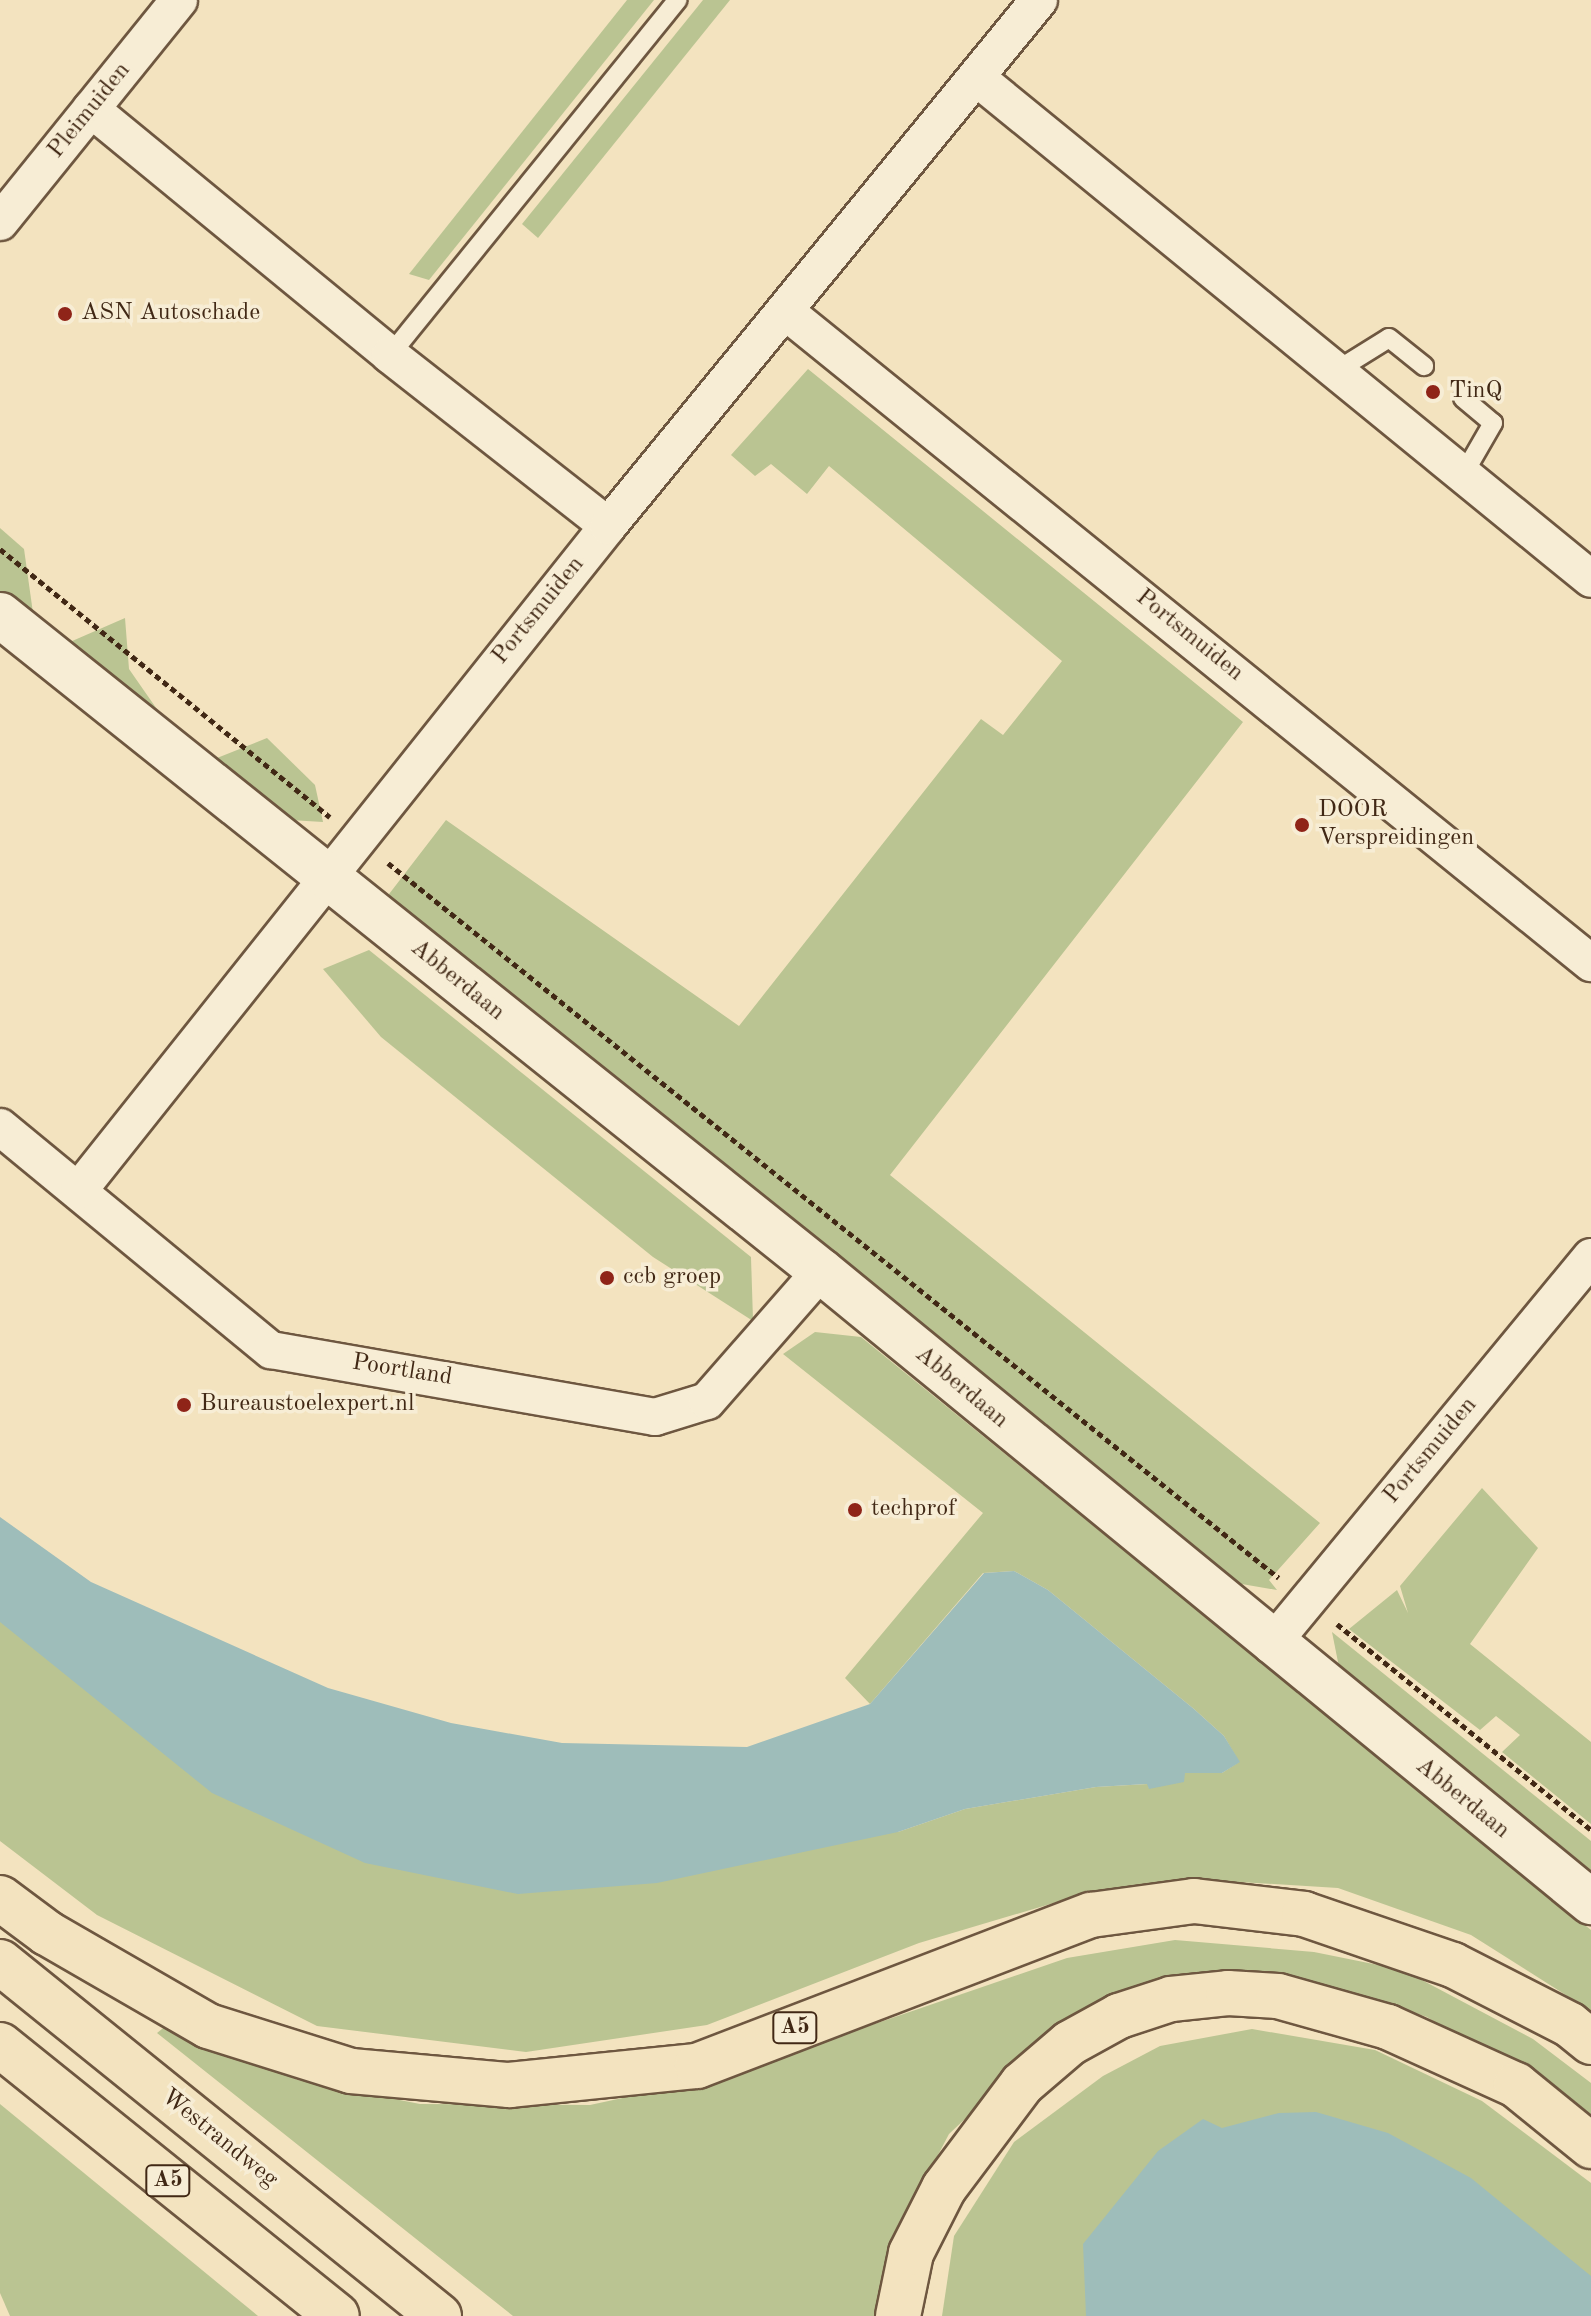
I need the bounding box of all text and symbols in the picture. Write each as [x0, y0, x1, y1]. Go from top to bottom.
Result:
street label: Pleimuiden [43, 57, 137, 165]
place label: ASN Autoschade [81, 300, 260, 328]
marker: ASN Autoschade [56, 305, 74, 323]
place label: TinQ [1449, 378, 1502, 406]
marker: TinQ [1424, 383, 1442, 401]
street label: Portsmuiden [487, 551, 591, 671]
street label: Portsmuiden [1129, 584, 1249, 688]
place label: DOOR Verspreidingen [1318, 797, 1474, 853]
marker: DOOR Verspreidingen [1293, 816, 1311, 834]
street label: Abberdaan [404, 934, 510, 1028]
place label: ccb groep [623, 1264, 721, 1292]
marker: ccb groep [598, 1269, 616, 1287]
street label: Abberdaan [908, 1341, 1014, 1435]
street label: Poortland [350, 1349, 454, 1393]
place label: Bureaustoelexpert.nl [200, 1391, 415, 1419]
street label: Portsmuiden [1378, 1392, 1484, 1510]
marker: Bureaustoelexpert.nl [175, 1396, 193, 1414]
place label: techprof [871, 1496, 956, 1524]
marker: techprof [846, 1501, 864, 1519]
street label: Abberdaan [1409, 1752, 1515, 1846]
road number: A5 [771, 2010, 819, 2046]
street label: Westrandweg [155, 2083, 283, 2195]
road number: A5 [144, 2163, 192, 2199]

